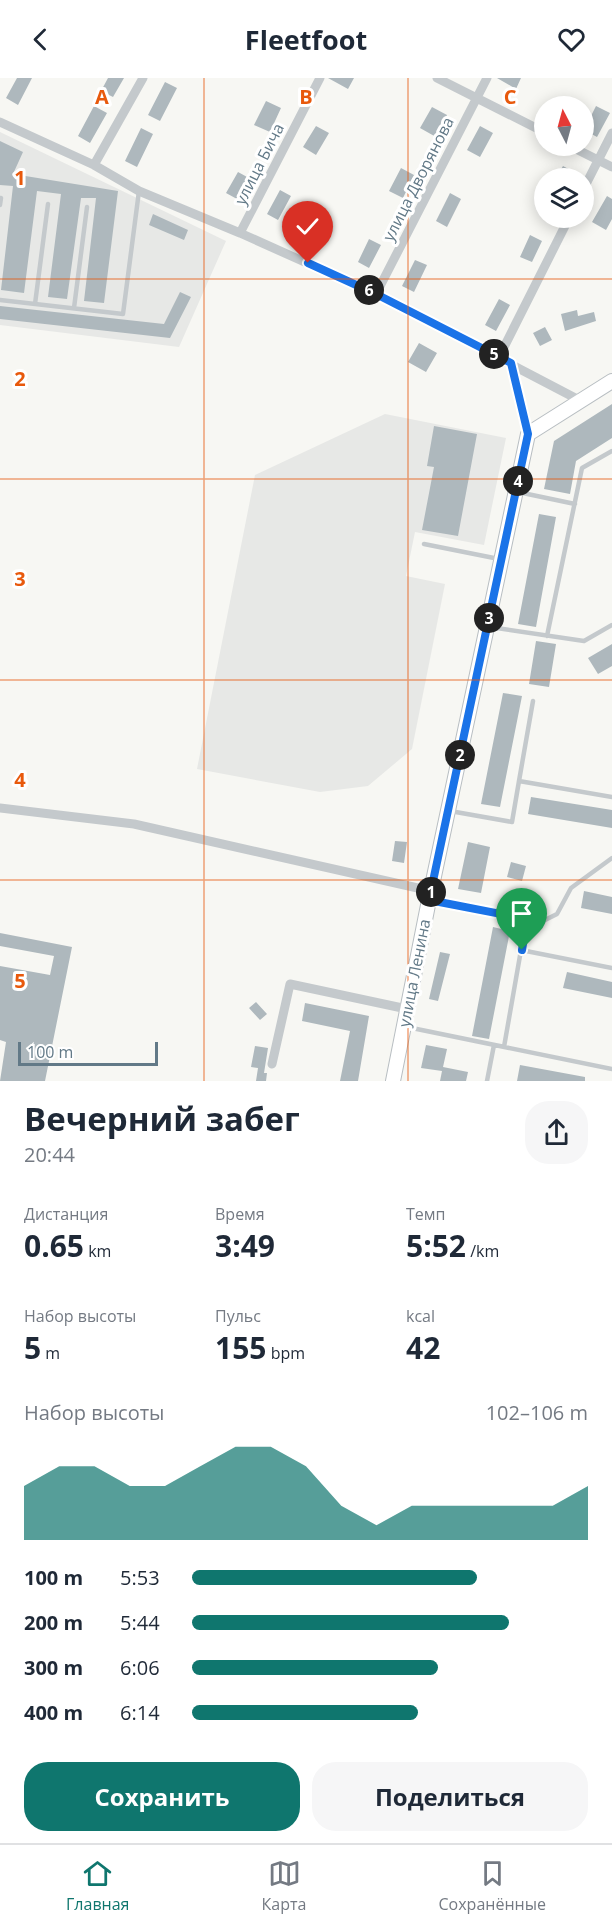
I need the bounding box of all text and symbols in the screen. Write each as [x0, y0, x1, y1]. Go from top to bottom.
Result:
text: Fleetfoot [245, 21, 367, 58]
icon: back [24, 23, 57, 56]
icon: heart [555, 23, 588, 56]
text: A [95, 83, 109, 110]
text: B [299, 83, 313, 110]
text: C [504, 83, 517, 110]
north arrow [534, 96, 594, 156]
map controls [534, 96, 594, 228]
street label: улица Дворянова [377, 113, 459, 245]
street label: улица Бича [229, 119, 289, 209]
text: 1 [14, 164, 26, 191]
button: layers [534, 168, 594, 228]
pin [282, 201, 333, 263]
icon: check [291, 210, 324, 243]
pin: 6 [354, 275, 384, 305]
text: 6 [364, 279, 374, 301]
pin: 5 [479, 339, 509, 369]
text: 5 [489, 343, 499, 365]
text: 2 [14, 365, 26, 392]
pin: 4 [503, 466, 533, 496]
text: 4 [513, 470, 523, 492]
text: 3 [14, 565, 26, 592]
pin: 3 [474, 603, 504, 633]
text: 3 [484, 607, 494, 629]
pin: 2 [445, 740, 475, 770]
text: 2 [455, 744, 465, 766]
text: 4 [14, 766, 26, 793]
pin: 1 [416, 877, 446, 907]
text: 1 [426, 881, 436, 903]
pin [496, 888, 547, 950]
icon: arrive [505, 897, 538, 930]
street label: улица Ленина [393, 917, 435, 1029]
text: 5 [14, 967, 26, 994]
scale bar [18, 1039, 158, 1067]
text: 100 m [27, 1041, 73, 1063]
text: Вечерний забег [24, 1096, 300, 1141]
button: share [525, 1101, 588, 1164]
text: 20:44 [24, 1141, 75, 1168]
text: Дистанция [24, 1203, 108, 1225]
text: Время [215, 1203, 265, 1225]
text: Темп [406, 1203, 445, 1225]
text: 0.65 [24, 1225, 84, 1266]
text: 3:49 [215, 1225, 275, 1266]
text: 5:52 [406, 1225, 466, 1266]
text: km [84, 1240, 111, 1262]
text: /km [466, 1240, 499, 1262]
text: Набор высоты [24, 1305, 136, 1327]
text: Пульс [215, 1305, 261, 1327]
text: kcal [406, 1305, 435, 1327]
text: 5 [24, 1327, 41, 1368]
text: 155 [215, 1327, 266, 1368]
text: 42 [406, 1327, 440, 1368]
text: m [41, 1342, 60, 1364]
text: bpm [266, 1342, 305, 1364]
text: Набор высоты [24, 1399, 164, 1426]
text: 102–106 m [486, 1399, 588, 1426]
text: 100 m [24, 1564, 83, 1591]
text: 5:53 [120, 1564, 160, 1591]
text: 200 m [24, 1609, 83, 1636]
text: 5:44 [120, 1609, 160, 1636]
text: 300 m [24, 1654, 83, 1681]
text: 6:06 [120, 1654, 160, 1681]
text: 400 m [24, 1699, 83, 1726]
text: 6:14 [120, 1699, 160, 1726]
button: Сохранить [24, 1762, 300, 1831]
button: Поделиться [312, 1762, 588, 1831]
tab: Главная [66, 1857, 129, 1915]
tab: Карта [262, 1857, 306, 1915]
tab: Сохранённые [439, 1857, 546, 1915]

